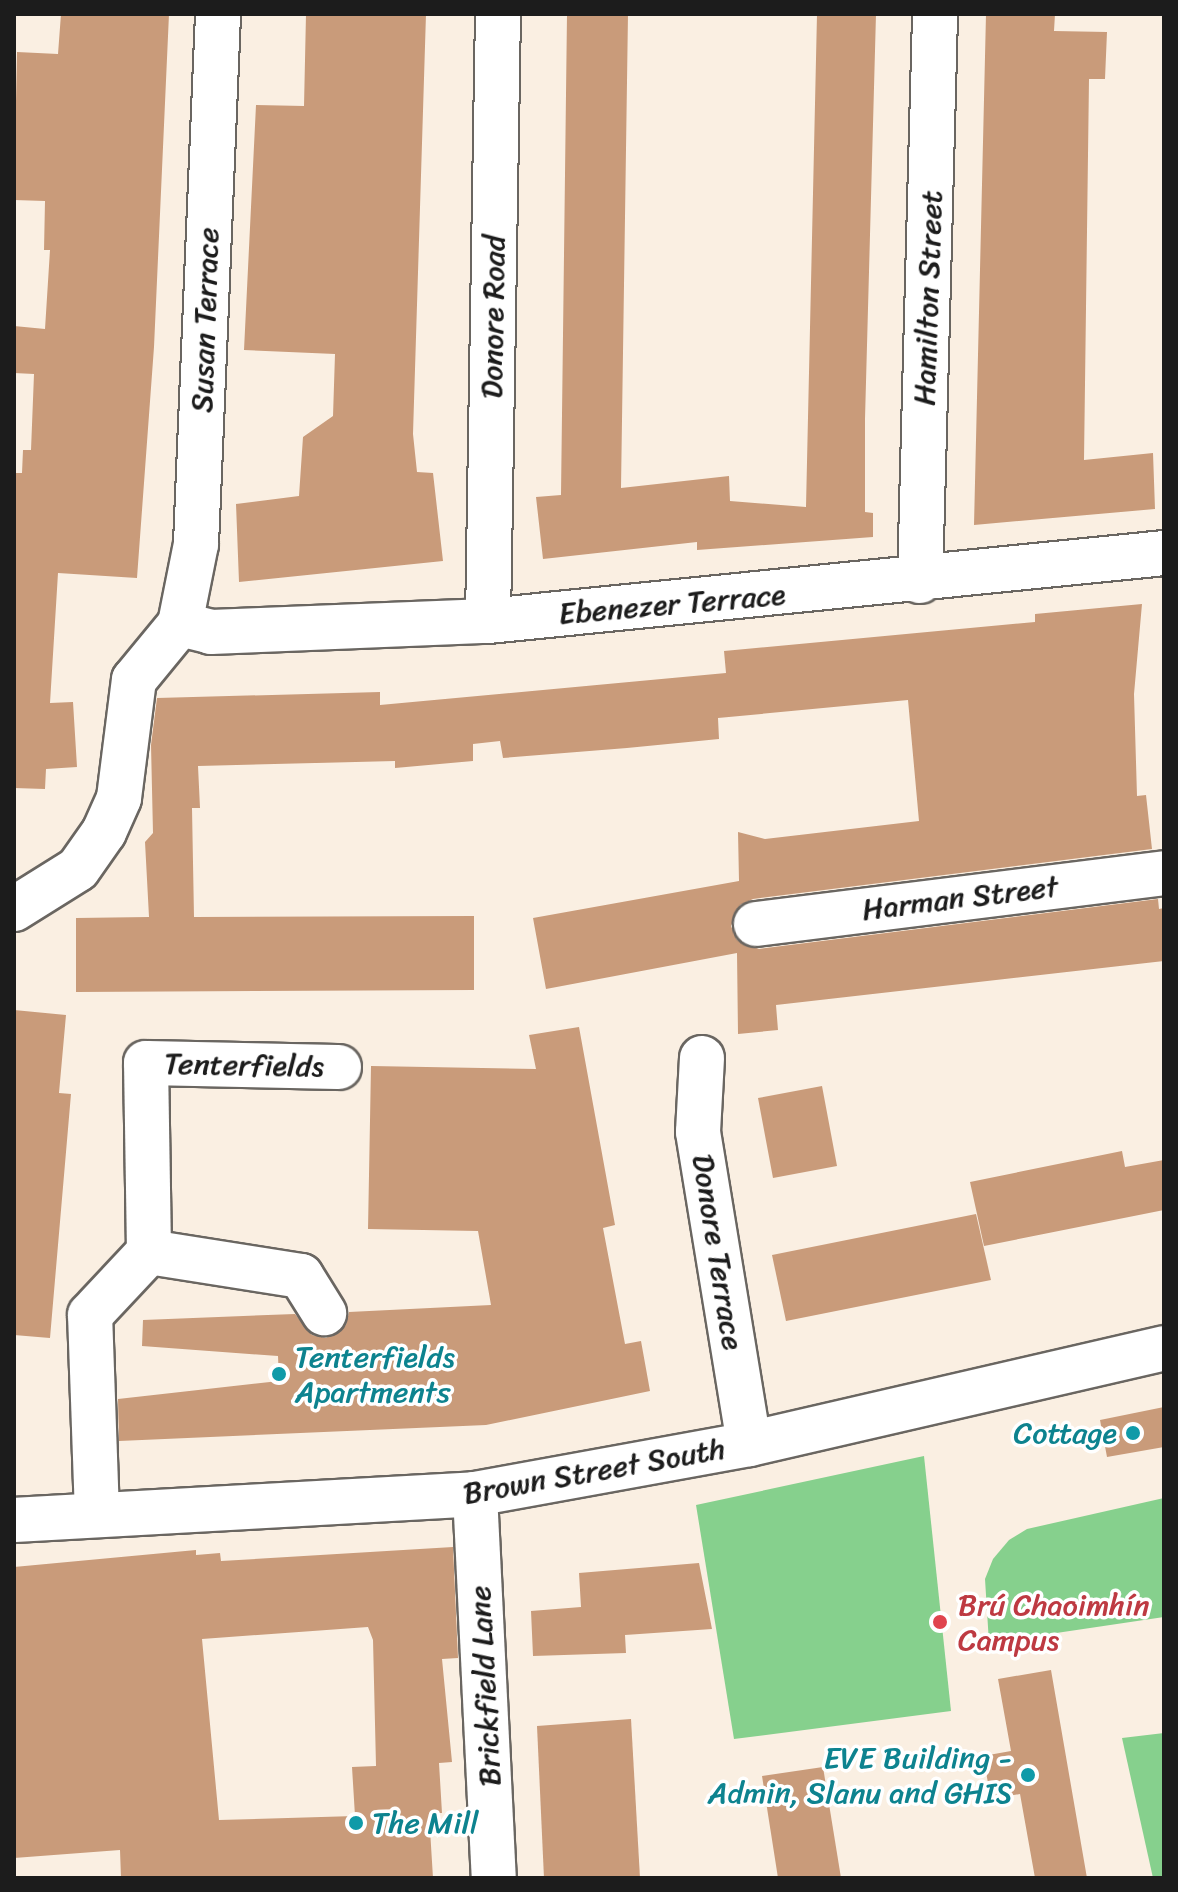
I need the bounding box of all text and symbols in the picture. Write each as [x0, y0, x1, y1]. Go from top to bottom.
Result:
street label: Hamilton Street [906, 190, 950, 406]
street label: Susan Terrace [184, 226, 226, 414]
street label: Donore Road [474, 235, 512, 399]
street label: Ebenezer Terrace [557, 576, 787, 632]
street label: Harman Street [860, 868, 1060, 928]
street label: Tenterfields [164, 1046, 324, 1084]
street label: Donore Terrace [685, 1152, 751, 1352]
place label: Tenterfields Apartments [295, 1339, 455, 1410]
marker: Tenterfields Apartments [270, 1365, 288, 1383]
place label: Cottage [1014, 1415, 1117, 1451]
marker: Cottage [1124, 1424, 1142, 1442]
street label: Brown Street South [460, 1430, 728, 1512]
street label: Brickfield Lane [462, 1585, 508, 1787]
place label: Brú Chaoimhín Campus [958, 1587, 1149, 1658]
marker: Brú Chaoimhín Campus [929, 1611, 951, 1633]
place label: EVE Building - Admin, Slanu and GHIS [708, 1740, 1012, 1810]
marker: EVE Building - Admin, Slanu and GHIS [1019, 1766, 1037, 1784]
place label: The Mill [372, 1805, 477, 1841]
marker: The Mill [347, 1814, 365, 1832]

